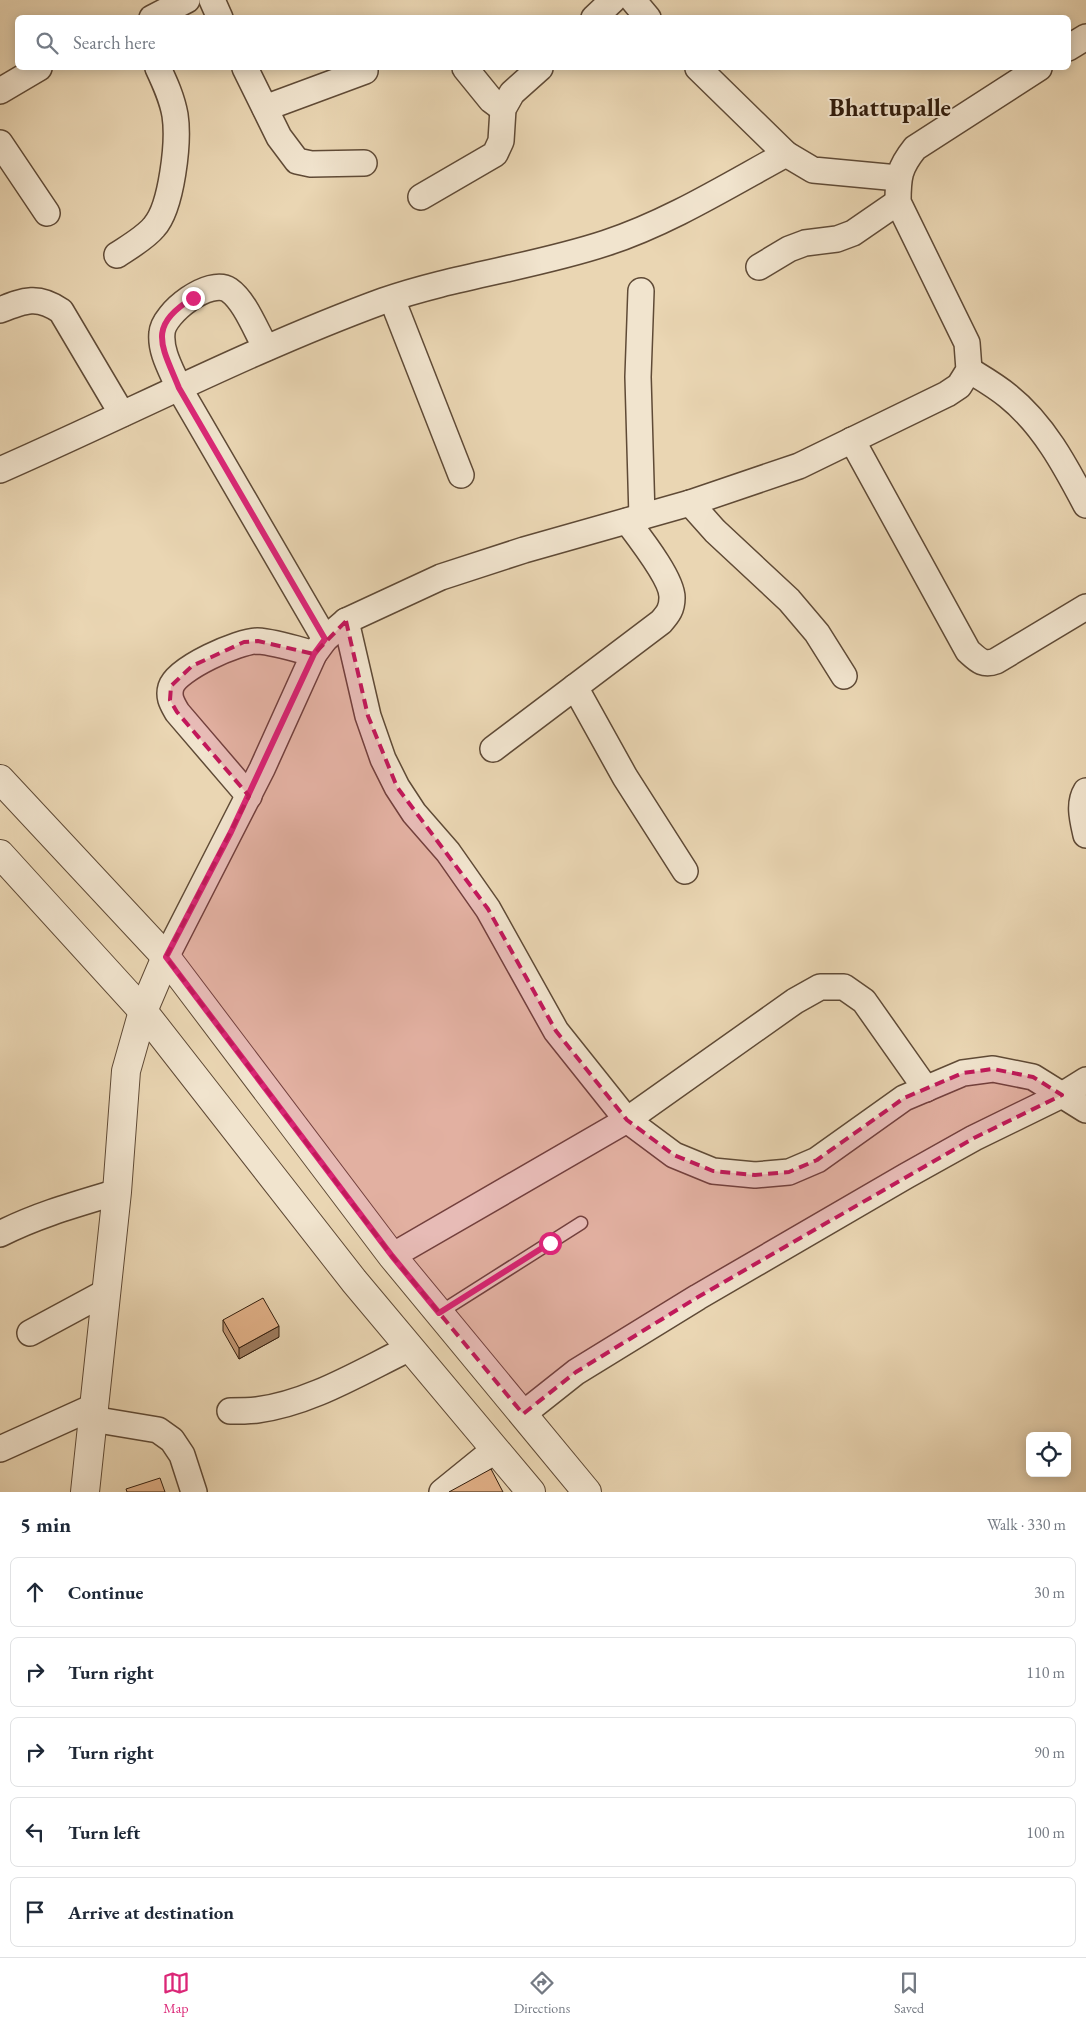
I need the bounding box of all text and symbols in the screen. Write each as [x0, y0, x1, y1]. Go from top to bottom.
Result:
search box [15, 15, 1071, 70]
icon: search [33, 29, 61, 57]
text: Search here [73, 30, 155, 55]
district label: Bhattupalle [829, 91, 951, 123]
route end [182, 287, 205, 310]
route start [539, 1232, 562, 1255]
map controls [1026, 1432, 1071, 1477]
button: locate [1026, 1432, 1071, 1477]
text: 5 min [20, 1511, 71, 1538]
text: Walk · 330 m [987, 1514, 1066, 1535]
icon: ahead [21, 1578, 49, 1606]
text: Continue [68, 1580, 143, 1605]
text: 30 m [1034, 1582, 1065, 1603]
icon: right [21, 1658, 49, 1686]
text: Turn right [68, 1660, 154, 1685]
text: 110 m [1026, 1662, 1065, 1683]
icon: right [21, 1738, 49, 1766]
text: Turn right [68, 1740, 154, 1765]
text: 90 m [1034, 1742, 1065, 1763]
icon: left [21, 1818, 49, 1846]
text: Turn left [68, 1820, 140, 1845]
text: 100 m [1026, 1822, 1065, 1843]
icon: arrive [21, 1898, 49, 1926]
text: Arrive at destination [68, 1900, 234, 1925]
tab: Map [162, 1969, 190, 2017]
tab: Directions [514, 1969, 570, 2017]
tab: Saved [894, 1969, 924, 2017]

